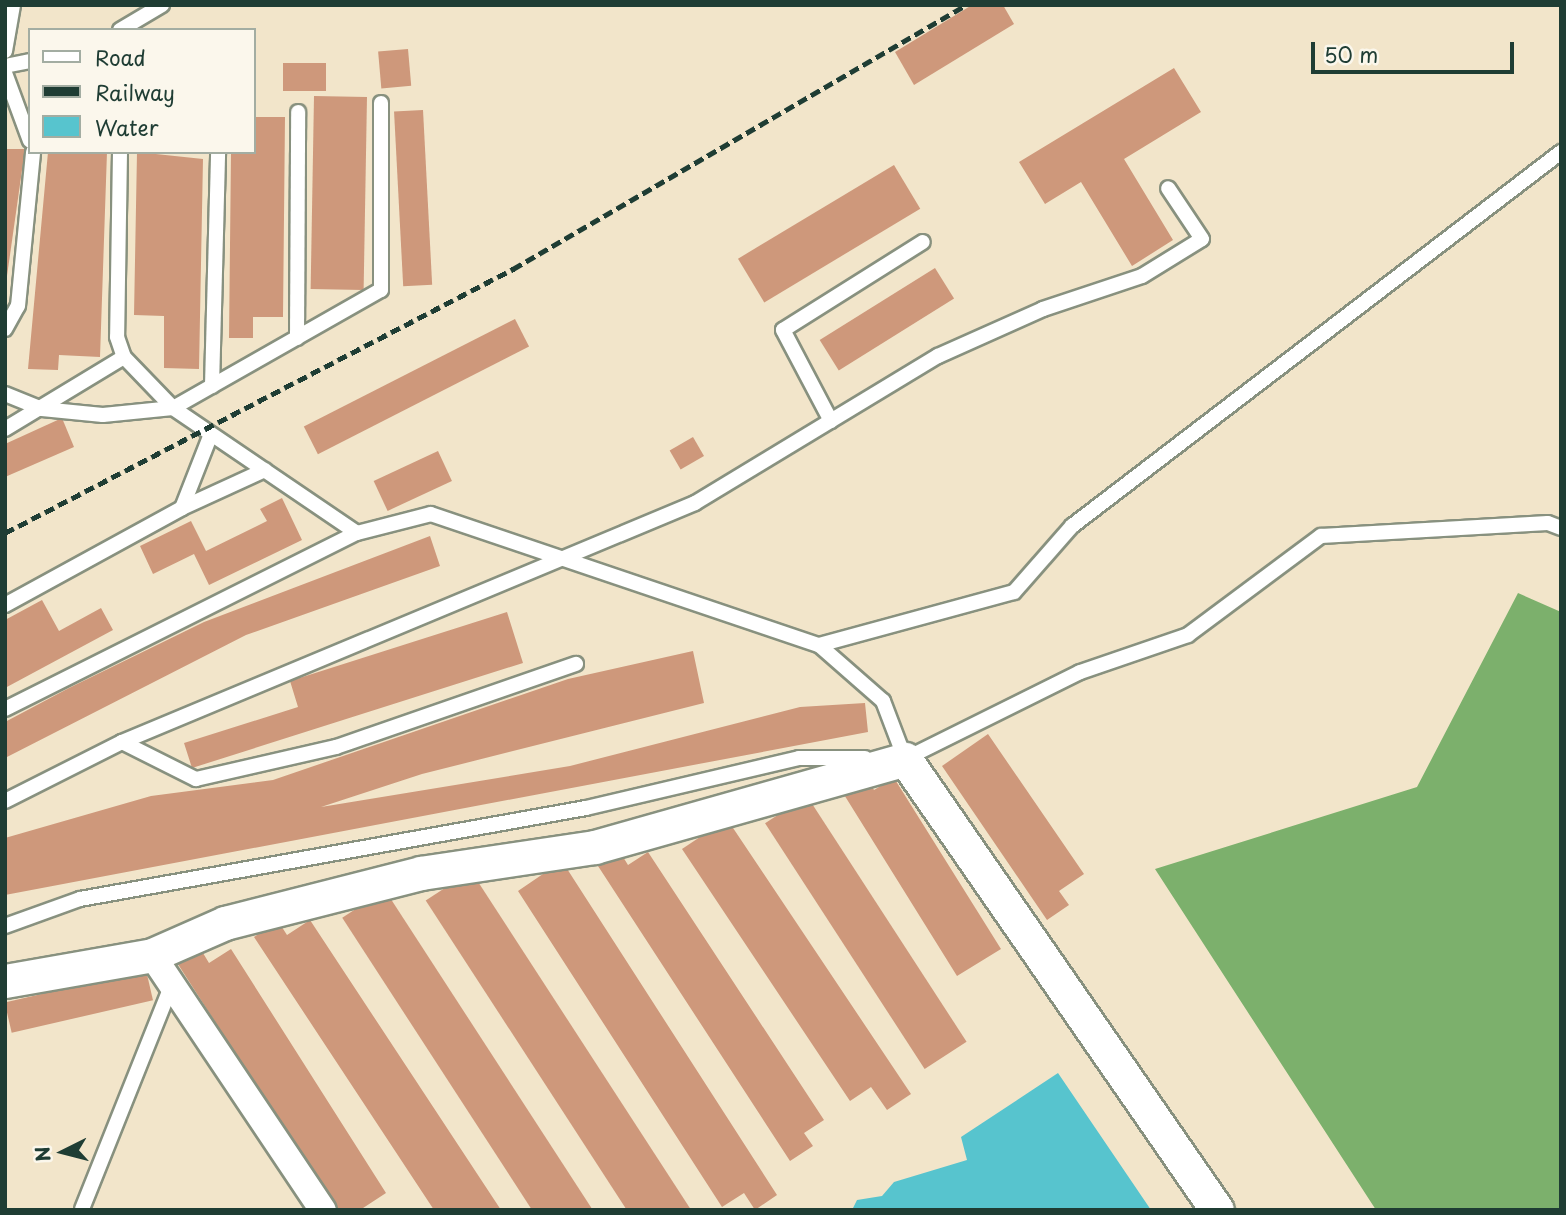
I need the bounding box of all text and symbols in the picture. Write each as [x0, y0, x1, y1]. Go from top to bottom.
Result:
legend [28, 28, 256, 154]
scale bar [1314, 28, 1517, 72]
text: 50 m [1324, 38, 1378, 70]
text: Road [95, 41, 146, 73]
text: Railway [95, 76, 175, 108]
text: Water [95, 111, 158, 143]
north arrow [28, 1117, 98, 1187]
text: N [27, 1145, 57, 1163]

